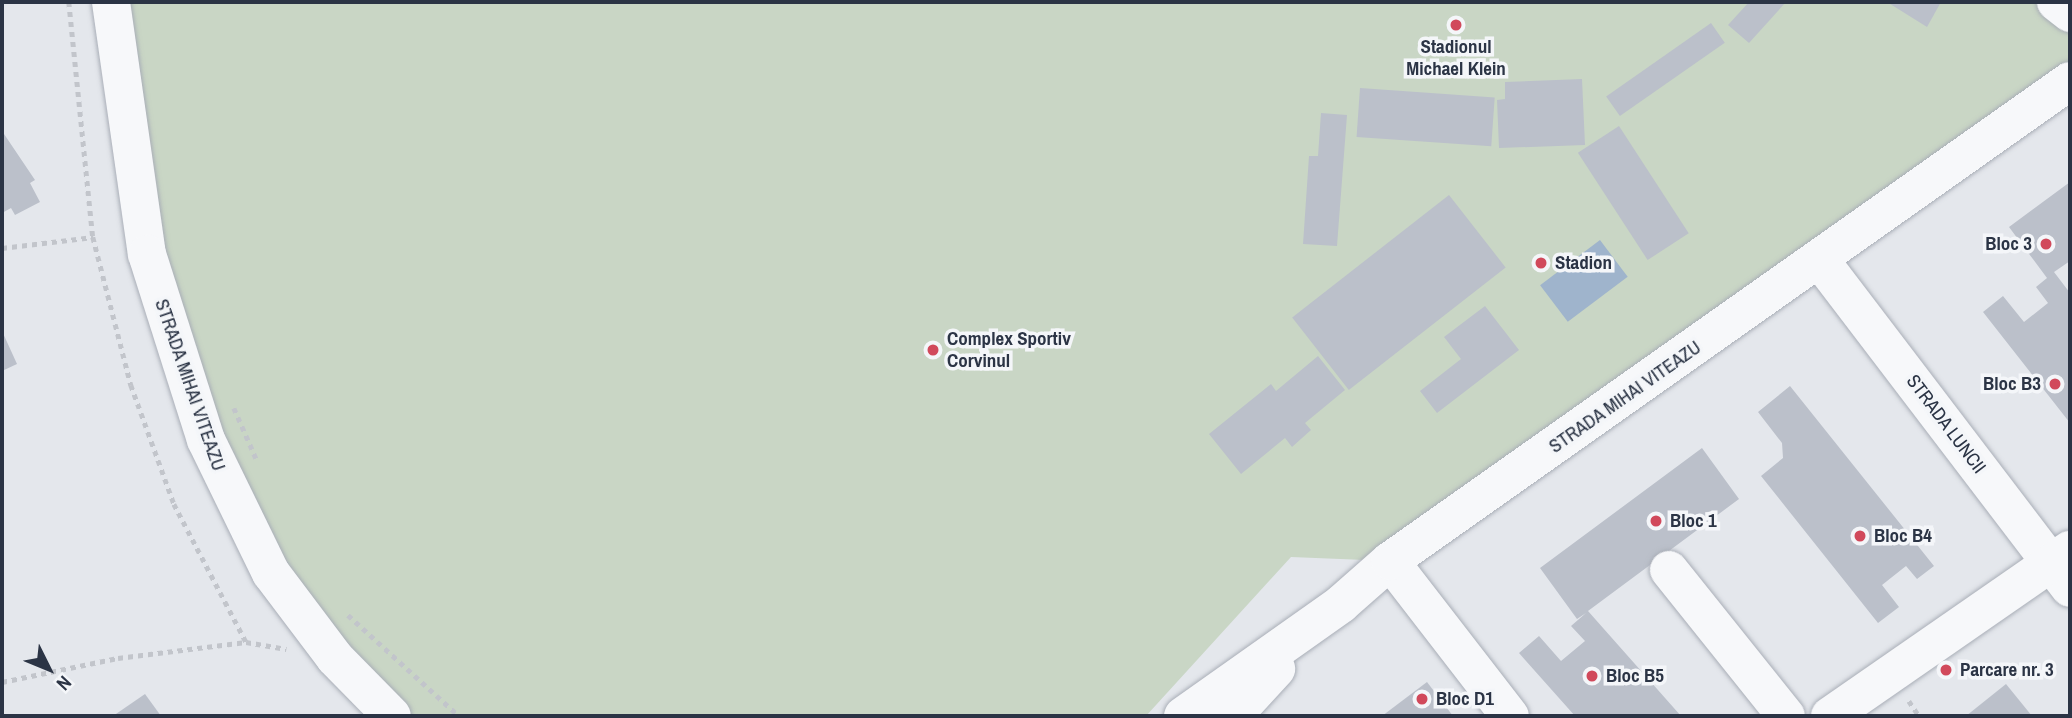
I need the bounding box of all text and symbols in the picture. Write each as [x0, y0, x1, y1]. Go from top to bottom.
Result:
marker: Stadionul Michael Klein [1448, 17, 1464, 33]
place label: Stadionul Michael Klein [1406, 36, 1506, 80]
place label: Bloc 3 [1985, 233, 2032, 255]
marker: Bloc 3 [2038, 236, 2054, 252]
place label: Stadion [1555, 252, 1612, 274]
marker: Stadion [1533, 255, 1549, 271]
street label: STRADA MIHAI VITEAZU [150, 296, 230, 474]
place label: Complex Sportiv Corvinul [947, 328, 1071, 372]
street label: STRADA MIHAI VITEAZU [1544, 336, 1706, 458]
marker: Complex Sportiv Corvinul [925, 342, 941, 358]
street label: STRADA LUNCII [1901, 370, 1991, 478]
place label: Bloc B3 [1983, 373, 2041, 395]
marker: Bloc B3 [2047, 376, 2063, 392]
place label: Bloc 1 [1670, 510, 1717, 532]
marker: Bloc 1 [1648, 513, 1664, 529]
place label: Bloc B4 [1874, 525, 1932, 547]
marker: Bloc B4 [1852, 528, 1868, 544]
north arrow [14, 634, 84, 704]
place label: Parcare nr. 3 [1960, 659, 2054, 681]
marker: Parcare nr. 3 [1938, 662, 1954, 678]
place label: Bloc B5 [1606, 665, 1664, 687]
marker: Bloc B5 [1584, 668, 1600, 684]
text: N [51, 670, 78, 696]
place label: Bloc D1 [1436, 688, 1494, 710]
marker: Bloc D1 [1414, 691, 1430, 707]

